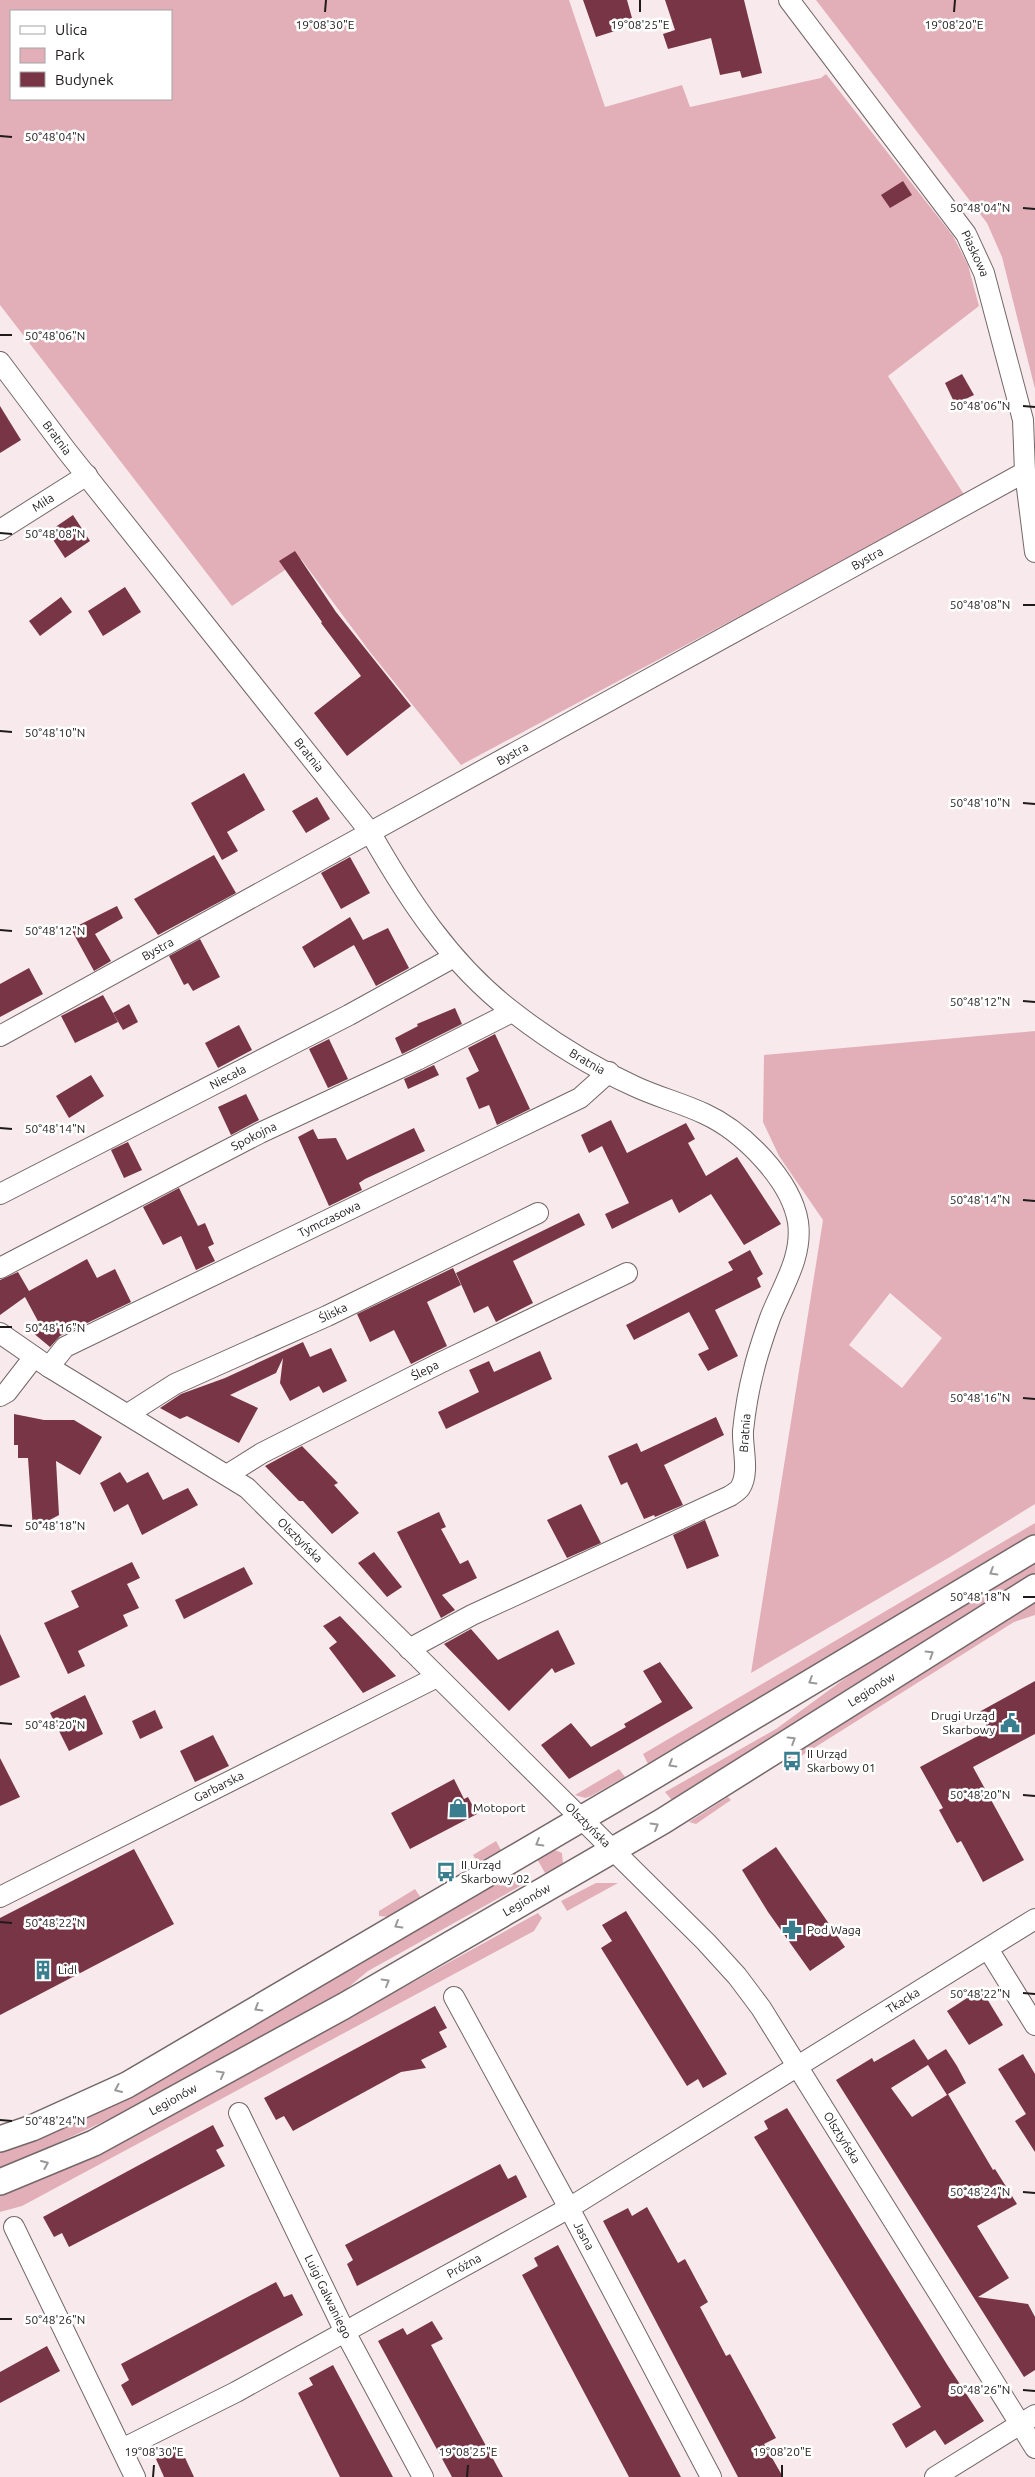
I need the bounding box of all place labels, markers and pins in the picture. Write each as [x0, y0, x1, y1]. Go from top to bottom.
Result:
place label: Drugi Urząd Skarbowy [931, 1709, 995, 1736]
public building icon: Drugi Urząd Skarbowy [999, 1712, 1021, 1734]
place label: II Urząd Skarbowy 01 [807, 1747, 876, 1774]
bus stop icon: II Urząd Skarbowy 01 [781, 1750, 803, 1772]
shop icon: Motoport [447, 1797, 469, 1819]
place label: Motoport [473, 1801, 526, 1814]
place label: II Urząd Skarbowy 02 [461, 1858, 530, 1885]
bus stop icon: II Urząd Skarbowy 02 [435, 1861, 457, 1883]
pharmacy icon: Pod Wagą [781, 1919, 803, 1941]
place label: Pod Wagą [807, 1923, 861, 1936]
building icon: Lidl [32, 1959, 54, 1981]
place label: Lidl [58, 1963, 77, 1976]

